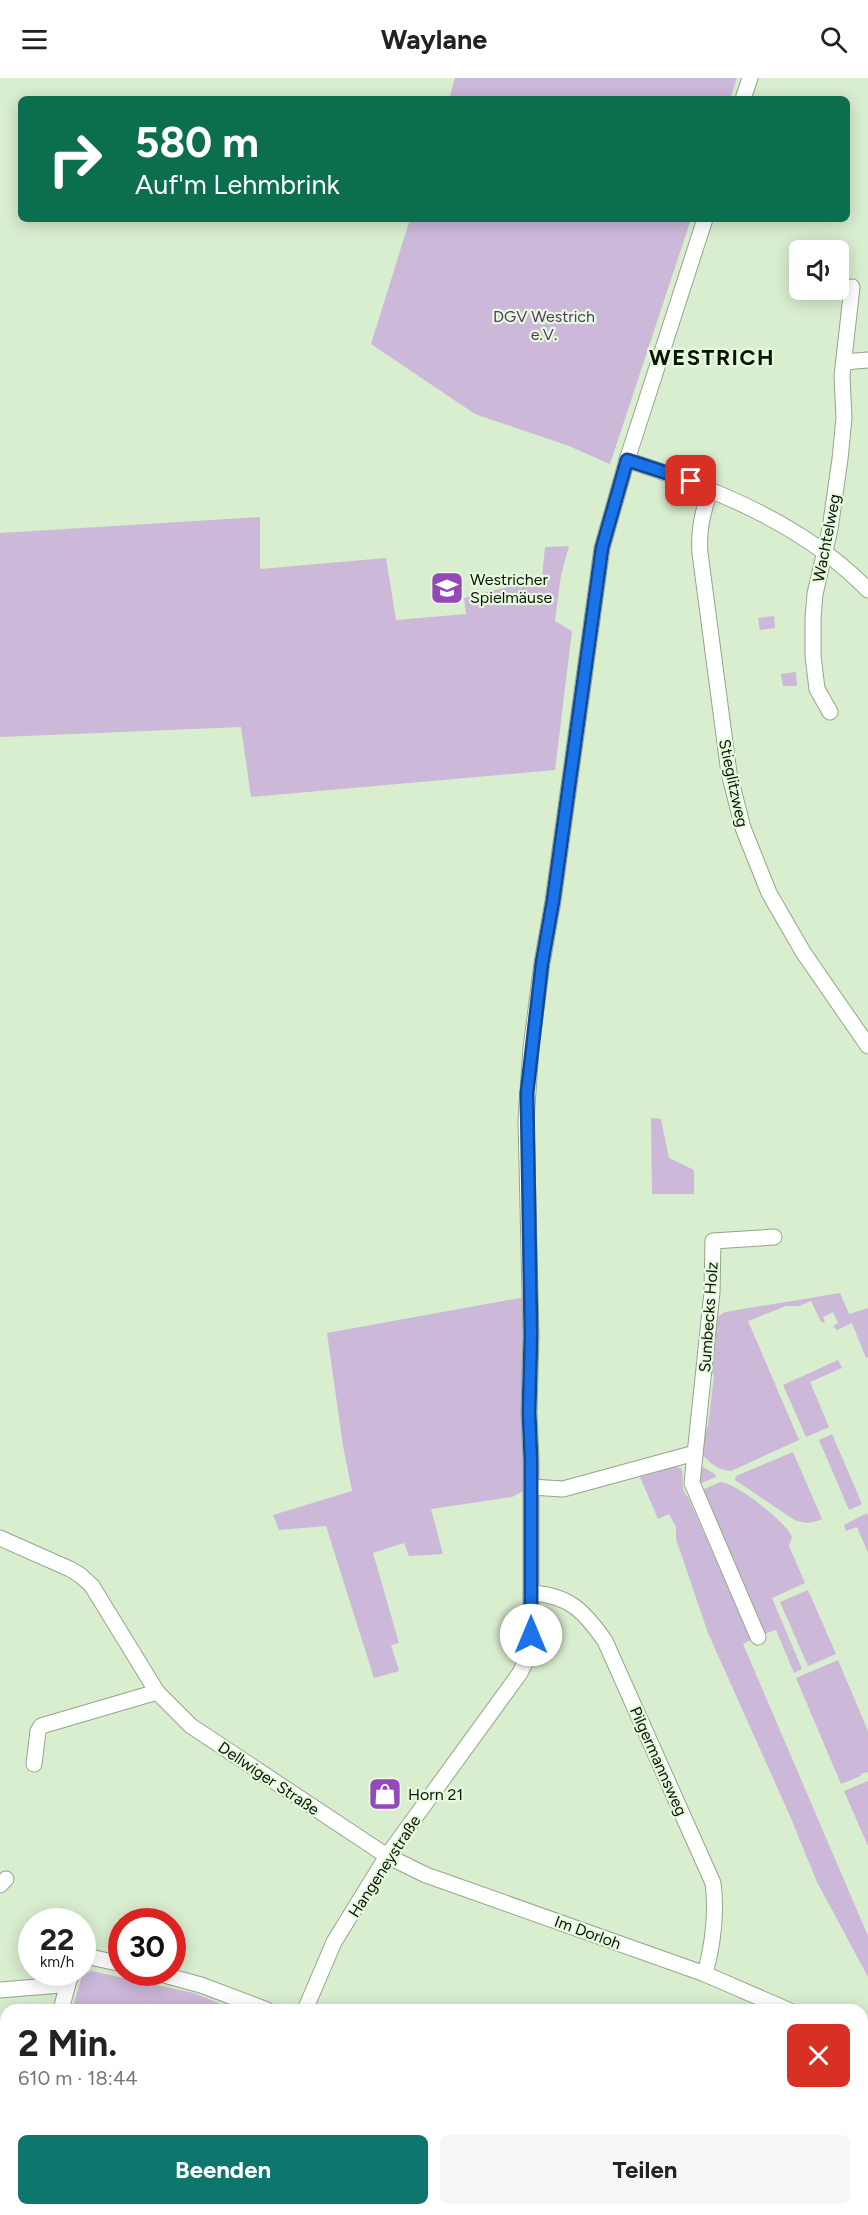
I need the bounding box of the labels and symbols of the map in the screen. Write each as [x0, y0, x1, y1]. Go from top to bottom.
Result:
park label: DGV Westrich e.V. [493, 307, 595, 344]
district label: WESTRICH [649, 344, 775, 371]
pin [665, 455, 716, 506]
street label: Wachtelweg [809, 493, 844, 584]
school or university icon: Westricher Spielmäuse [429, 570, 465, 606]
place label: Westricher Spielmäuse [470, 570, 552, 607]
street label: Stieglitzweg [715, 737, 752, 829]
street label: Sumbecks Holz [695, 1261, 722, 1373]
position arrow [499, 1603, 563, 1667]
street label: Pilgermannsweg [626, 1704, 691, 1819]
street label: Dellwiger Straße [215, 1738, 323, 1819]
shop icon: Horn 21 [367, 1776, 403, 1812]
place label: Horn 21 [408, 1785, 463, 1804]
street label: Hangeneystraße [344, 1811, 425, 1921]
speed limit sign: 30 [108, 1908, 186, 1986]
street label: Im Dorloh [552, 1912, 624, 1953]

